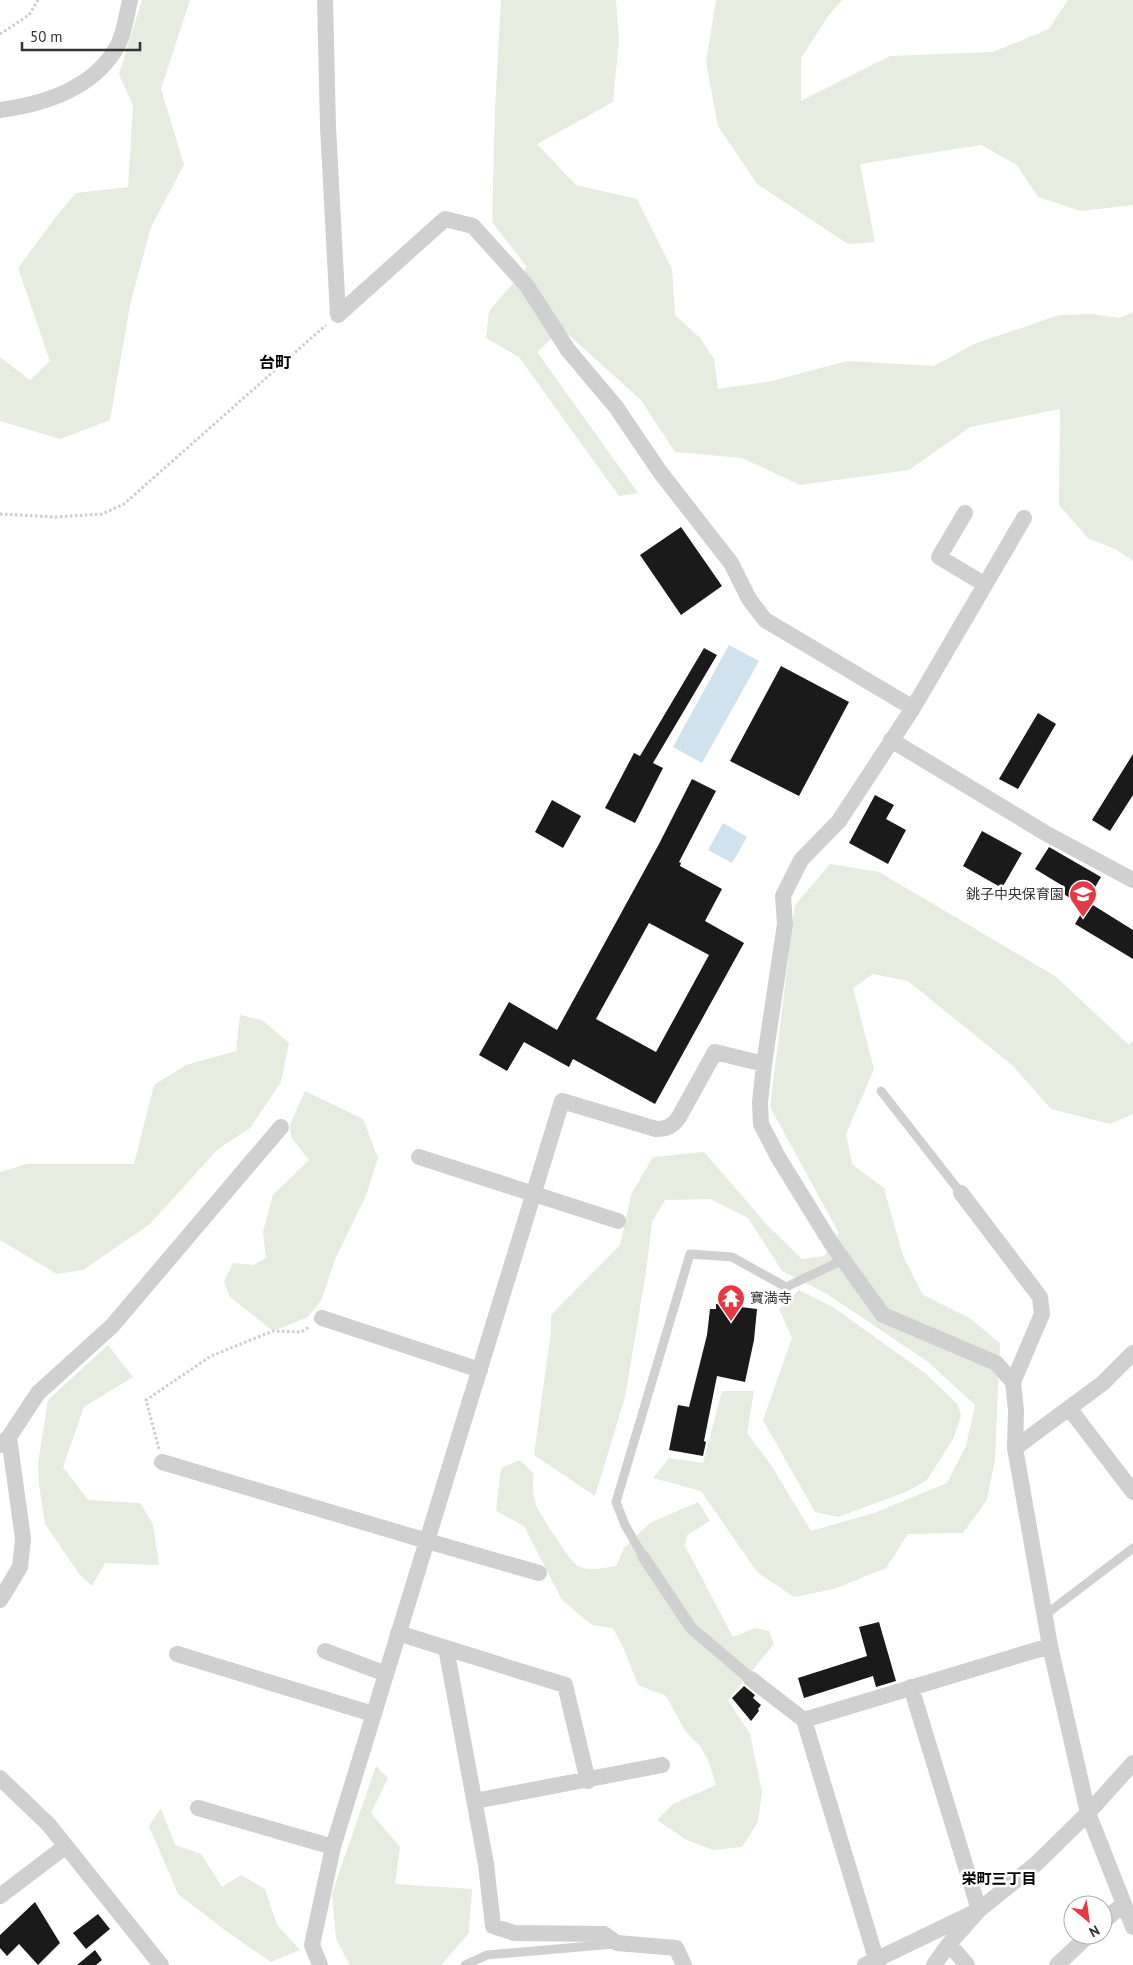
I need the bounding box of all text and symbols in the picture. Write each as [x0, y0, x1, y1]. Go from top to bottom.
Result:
scale bar [22, 20, 140, 52]
text: 50 m [30, 27, 63, 46]
district label: 台町 [259, 352, 291, 372]
school or university icon: 銚子中央保育園 [1068, 879, 1098, 918]
place label: 銚子中央保育園 [966, 885, 1064, 903]
temple icon: 寶満寺 [716, 1283, 746, 1322]
place label: 寶満寺 [750, 1289, 792, 1307]
district label: 栄町三丁目 [961, 1869, 1037, 1888]
north arrow [1063, 1895, 1113, 1945]
text: N [1086, 1921, 1103, 1941]

